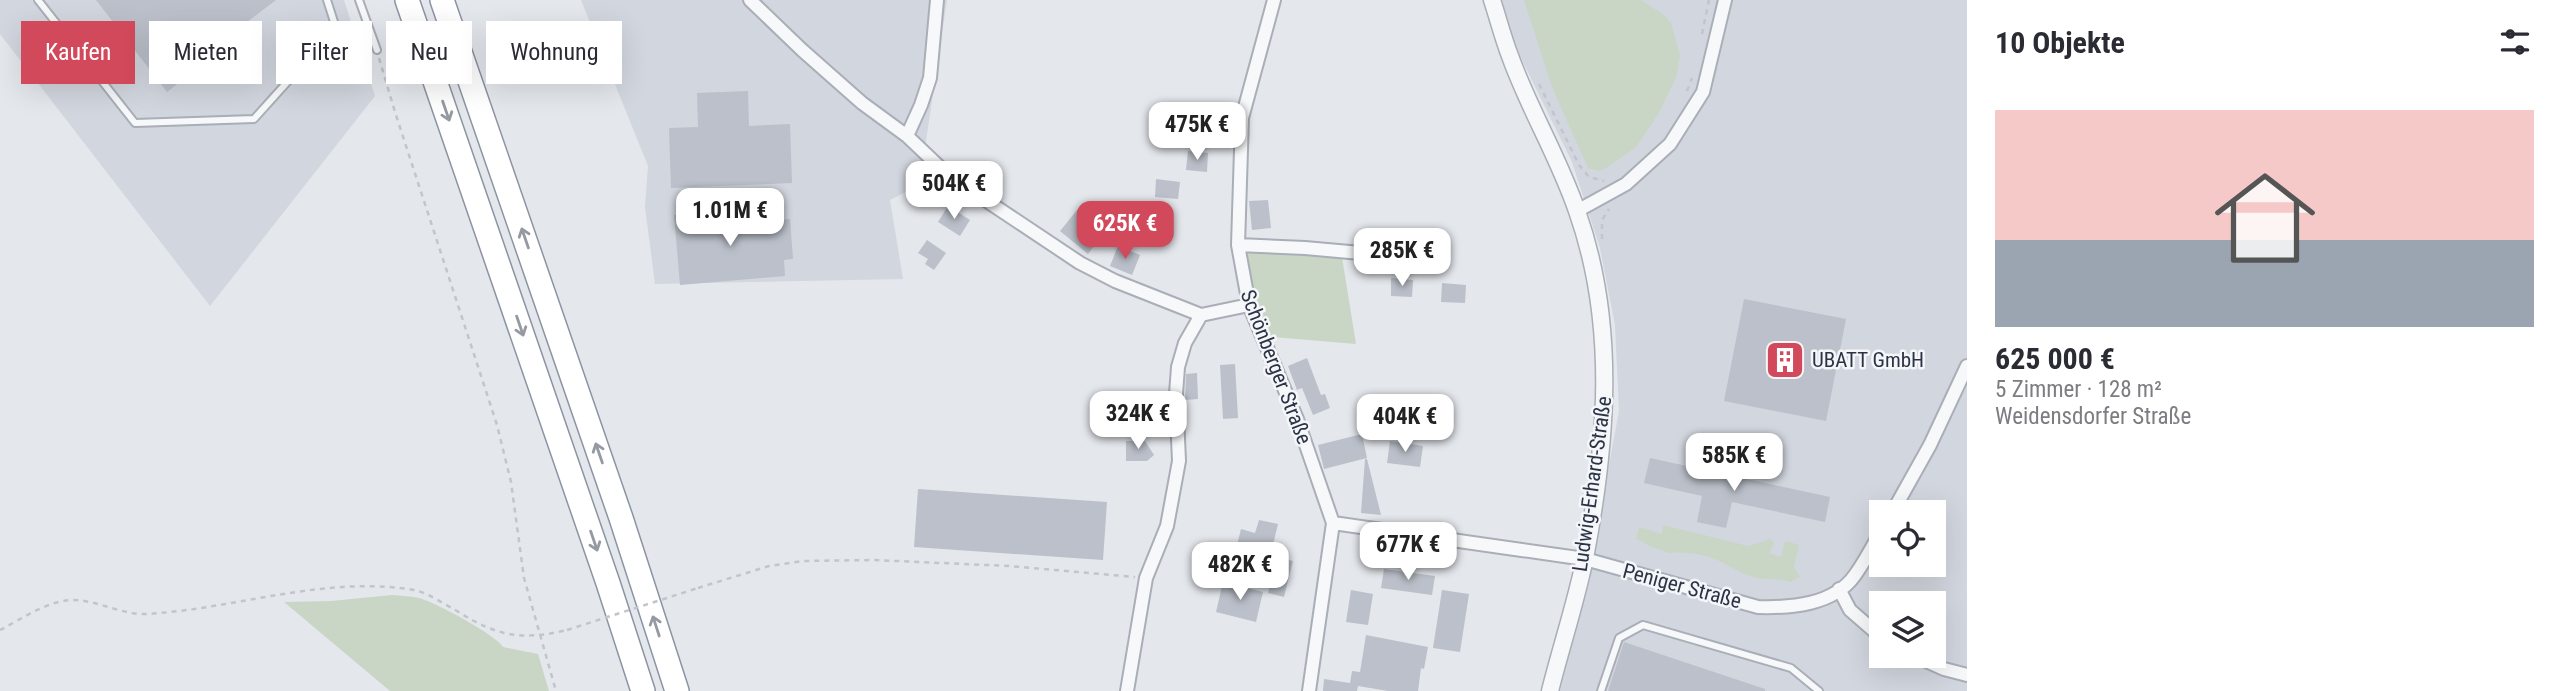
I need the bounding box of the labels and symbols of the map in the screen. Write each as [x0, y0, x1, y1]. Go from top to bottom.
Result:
one-way arrow [441, 99, 453, 121]
pin: 475K € [1140, 102, 1254, 162]
pin: 504K € [897, 162, 1011, 221]
pin: 1.01M € [665, 188, 795, 248]
pin: 625K € [1068, 202, 1182, 261]
one-way arrow [518, 227, 530, 249]
pin: 285K € [1345, 229, 1459, 288]
street label: Schönberger Straße [1236, 287, 1317, 448]
one-way arrow [515, 314, 527, 336]
building icon: UBATT GmbH [1764, 339, 1806, 381]
place label: UBATT GmbH [1812, 348, 1924, 372]
pin: 324K € [1081, 392, 1195, 451]
pin: 404K € [1348, 394, 1462, 454]
street label: Ludwig-Erhard-Straße [1568, 395, 1616, 573]
pin: 585K € [1677, 434, 1791, 493]
one-way arrow [592, 442, 605, 464]
pin: 677K € [1351, 522, 1465, 582]
one-way arrow [588, 530, 601, 552]
pin: 482K € [1183, 542, 1297, 602]
street label: Peniger Straße [1620, 559, 1744, 613]
one-way arrow [648, 615, 661, 637]

